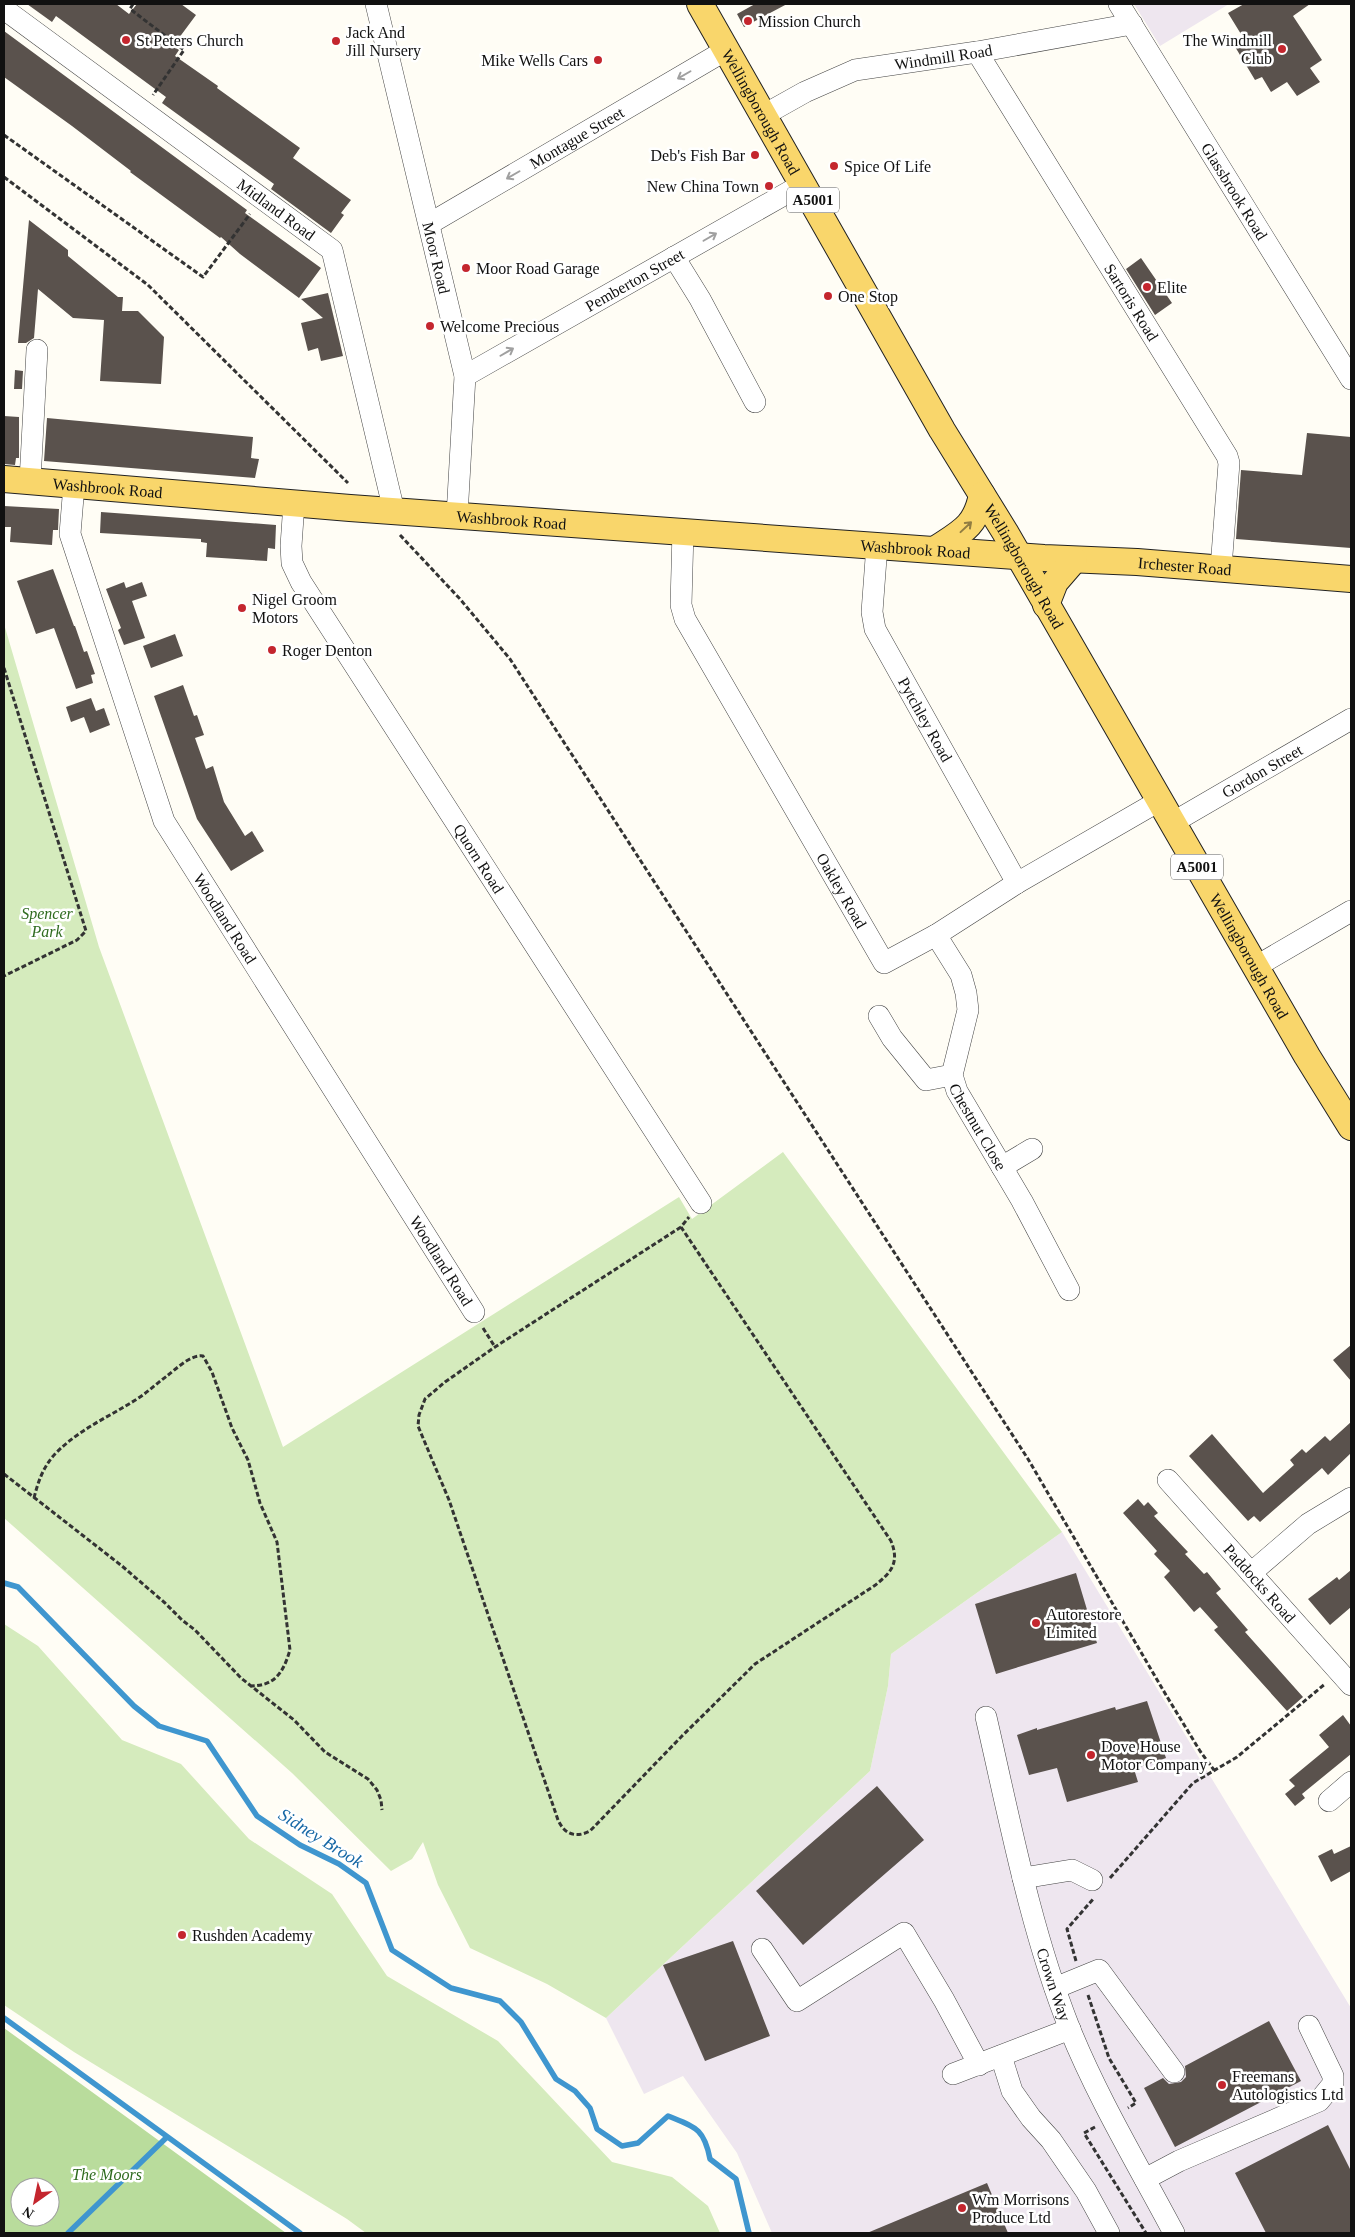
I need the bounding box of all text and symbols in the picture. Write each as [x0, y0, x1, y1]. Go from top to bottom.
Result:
place label: Mission Church [758, 13, 861, 30]
marker: Mission Church [742, 15, 754, 27]
place label: Jack And Jill Nursery [346, 24, 421, 60]
place label: St Peters Church [136, 32, 244, 49]
place label: The Windmill Club [1183, 32, 1273, 67]
marker: St Peters Church [120, 34, 132, 46]
marker: Jack And Jill Nursery [330, 35, 342, 47]
street label: Windmill Road [893, 41, 994, 73]
marker: The Windmill Club [1276, 43, 1288, 55]
street label: Wellingborough Road [719, 46, 804, 177]
place label: Mike Wells Cars [481, 52, 588, 69]
marker: Mike Wells Cars [592, 54, 604, 66]
one-way arrow [677, 70, 691, 80]
street label: Montague Street [526, 103, 627, 172]
street label: Glassbrook Road [1198, 140, 1271, 243]
place label: Deb's Fish Bar [651, 147, 746, 164]
marker: Deb's Fish Bar [749, 149, 761, 161]
place label: Spice Of Life [844, 158, 931, 176]
marker: Spice Of Life [828, 160, 840, 172]
one-way arrow [507, 170, 521, 180]
street label: Midland Road [234, 175, 318, 243]
place label: New China Town [647, 178, 759, 195]
marker: New China Town [763, 180, 775, 192]
road number: A5001 [787, 188, 839, 212]
street label: Moor Road [420, 220, 454, 295]
one-way arrow [702, 232, 717, 242]
street label: Pemberton Street [582, 245, 687, 314]
place label: Moor Road Garage [476, 260, 600, 278]
street label: Sartoris Road [1101, 260, 1162, 344]
marker: Moor Road Garage [460, 262, 472, 274]
place label: Elite [1157, 279, 1187, 296]
marker: Elite [1141, 281, 1153, 293]
place label: One Stop [838, 288, 898, 306]
marker: One Stop [822, 290, 834, 302]
place label: Welcome Precious [440, 318, 559, 335]
marker: Welcome Precious [424, 320, 436, 332]
one-way arrow [500, 346, 514, 356]
street label: Washbrook Road [52, 475, 163, 501]
street label: Wellingborough Road [981, 501, 1067, 631]
street label: Washbrook Road [456, 507, 567, 532]
one-way arrow [960, 521, 972, 533]
street label: Washbrook Road [860, 536, 971, 561]
street label: Irchester Road [1137, 554, 1232, 578]
place label: Nigel Groom Motors [252, 591, 337, 626]
marker: Nigel Groom Motors [236, 602, 248, 614]
place label: Roger Denton [282, 642, 372, 660]
marker: Roger Denton [266, 644, 278, 656]
street label: Pytchley Road [895, 674, 956, 764]
street label: Gordon Street [1219, 740, 1306, 801]
street label: Quorn Road [451, 821, 508, 896]
street label: Oakley Road [814, 850, 870, 931]
road number: A5001 [1171, 854, 1223, 880]
street label: Woodland Road [191, 870, 260, 966]
street label: Wellingborough Road [1207, 890, 1292, 1021]
park label: Spencer Park [21, 905, 74, 940]
street label: Chestnut Close [947, 1081, 1010, 1173]
street label: Woodland Road [407, 1212, 476, 1309]
street label: Paddocks Road [1221, 1540, 1299, 1626]
place label: Autorestore Limited [1046, 1606, 1122, 1641]
marker: Autorestore Limited [1030, 1617, 1042, 1629]
place label: Dove House Motor Company [1101, 1738, 1207, 1774]
marker: Dove House Motor Company [1085, 1749, 1097, 1761]
water label: Sidney Brook [275, 1804, 368, 1872]
place label: Rushden Academy [192, 1927, 312, 1945]
marker: Rushden Academy [176, 1929, 188, 1941]
street label: Crown Way [1034, 1946, 1074, 2024]
place label: Freemans Autologistics Ltd [1232, 2068, 1344, 2104]
marker: Freemans Autologistics Ltd [1216, 2079, 1228, 2091]
park label: The Moors [72, 2166, 142, 2183]
north arrow [10, 2177, 60, 2227]
place label: Wm Morrisons Produce Ltd [972, 2191, 1069, 2226]
marker: Wm Morrisons Produce Ltd [956, 2202, 968, 2214]
text: N [20, 2203, 37, 2222]

